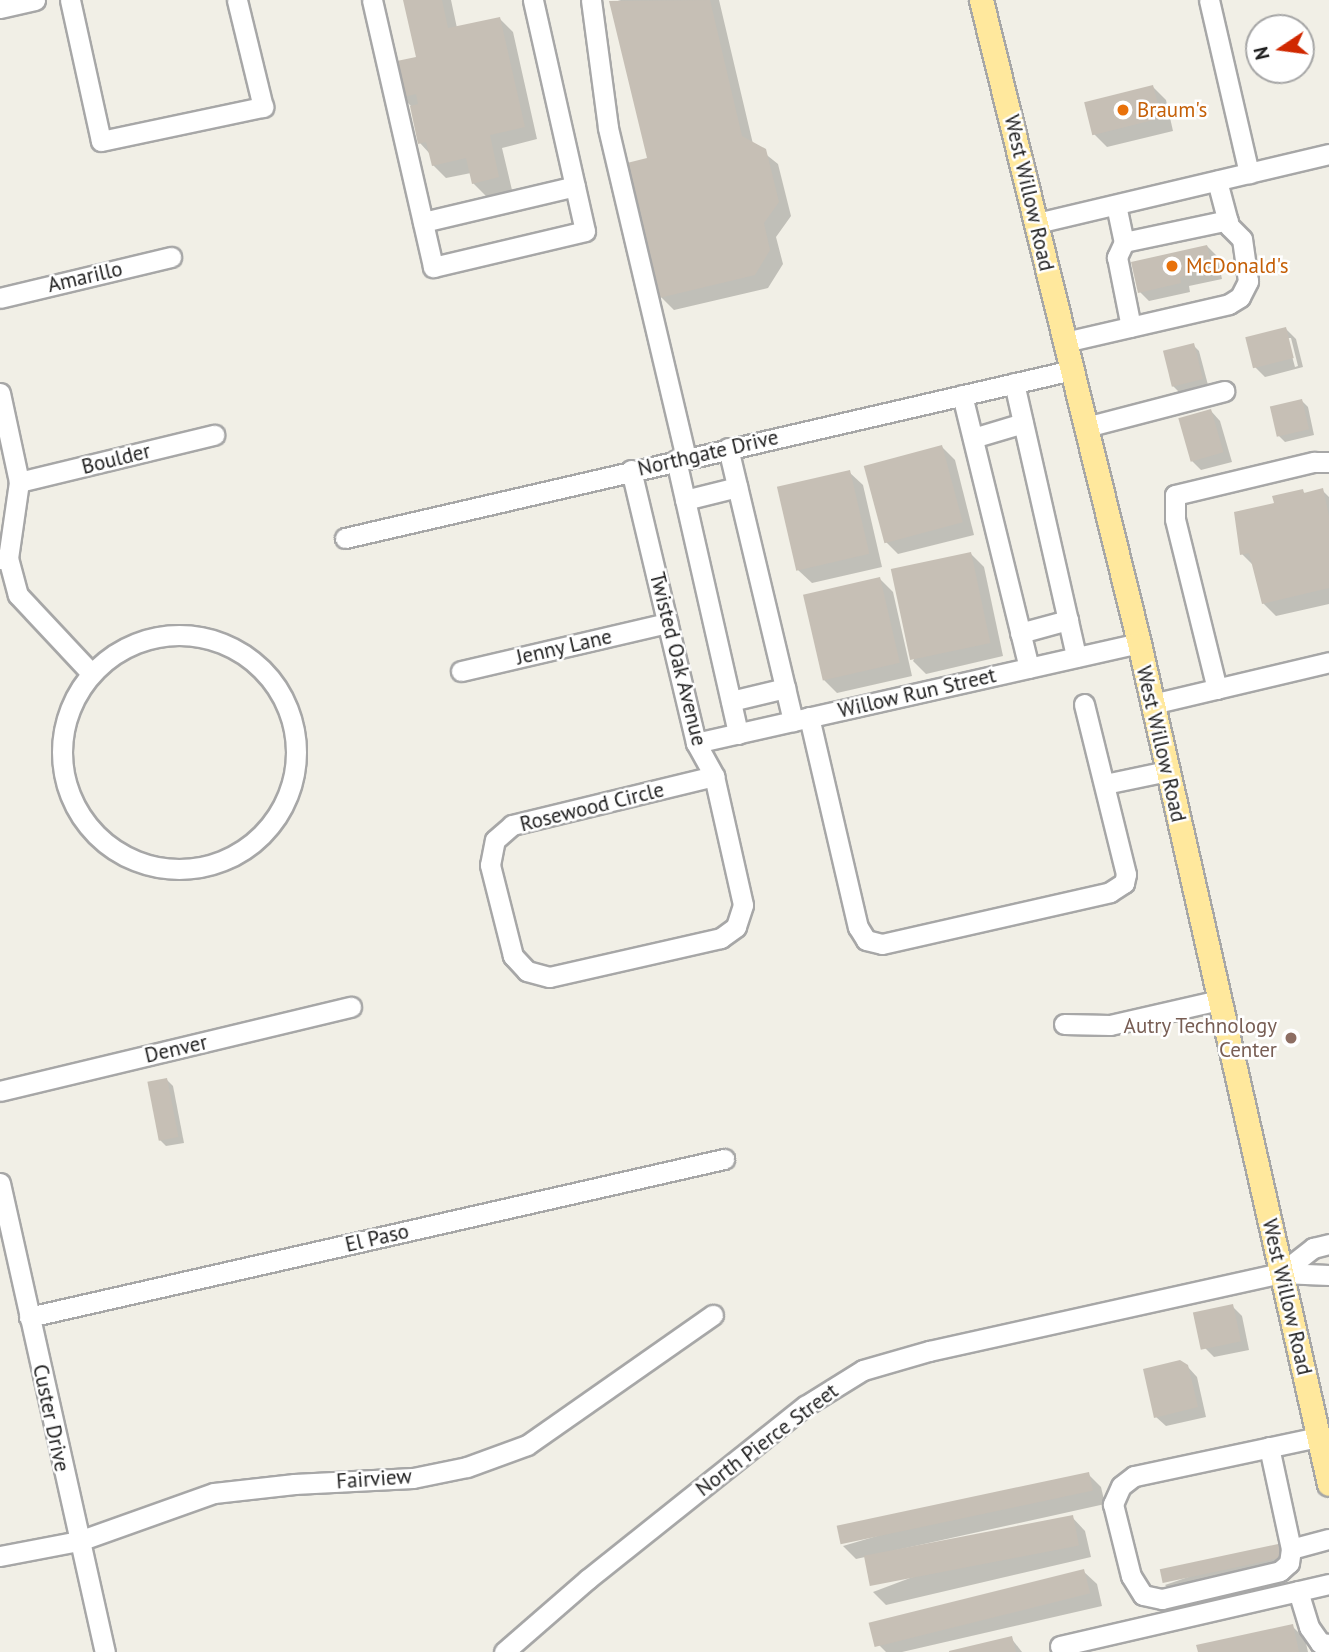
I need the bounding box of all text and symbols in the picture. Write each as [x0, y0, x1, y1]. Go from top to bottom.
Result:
north arrow [1245, 14, 1315, 84]
text: N [1248, 45, 1275, 62]
place label: Braum's [1137, 97, 1207, 123]
marker: Braum's [1115, 102, 1131, 118]
street label: West Willow Road [999, 112, 1059, 274]
place label: McDonald's [1186, 253, 1289, 279]
street label: Amarillo [45, 256, 125, 298]
marker: McDonald's [1164, 258, 1180, 274]
street label: Northgate Drive [635, 425, 781, 481]
street label: Boulder [79, 438, 153, 480]
street label: Twisted Oak Avenue [644, 569, 712, 749]
street label: Jenny Lane [513, 624, 615, 670]
street label: Willow Run Street [835, 663, 999, 723]
street label: West Willow Road [1131, 663, 1191, 825]
street label: Rosewood Circle [517, 777, 667, 837]
place label: Autry Technology Center [1122, 1013, 1277, 1063]
street label: Denver [142, 1030, 210, 1068]
marker: Autry Technology Center [1283, 1030, 1299, 1046]
street label: West Willow Road [1257, 1216, 1317, 1378]
street label: El Paso [343, 1218, 411, 1258]
street label: Custer Drive [27, 1362, 75, 1474]
street label: North Pierce Street [691, 1378, 843, 1502]
street label: Fairview [335, 1464, 413, 1494]

